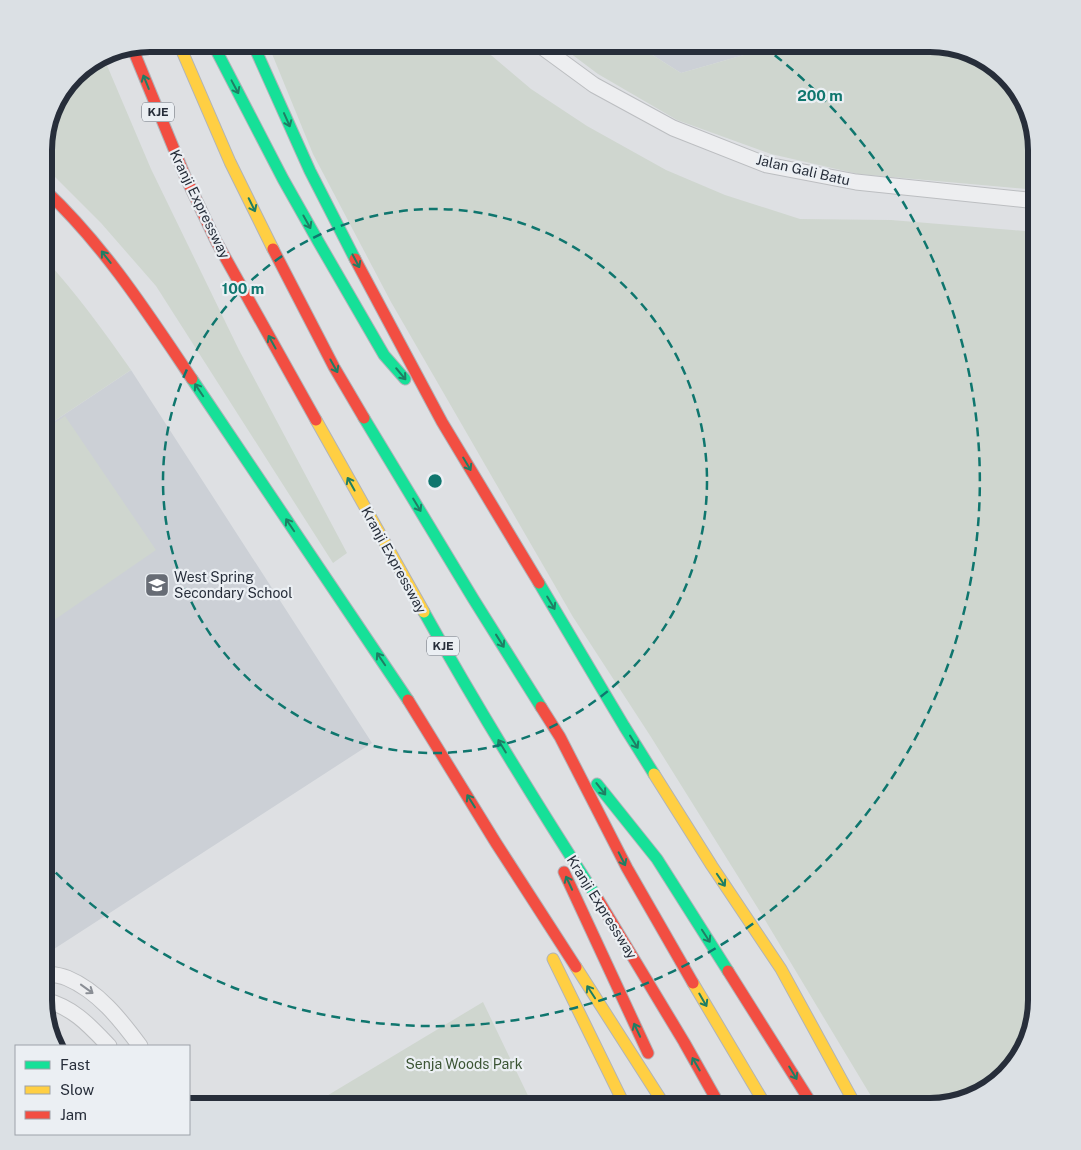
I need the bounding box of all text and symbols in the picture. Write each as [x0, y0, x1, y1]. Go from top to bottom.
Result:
one-way arrow [141, 75, 150, 90]
one-way arrow [231, 79, 240, 94]
text: 200 m [797, 87, 843, 104]
road number: KJE [142, 102, 174, 121]
one-way arrow [283, 112, 293, 127]
street label: Kranji Expressway [167, 147, 234, 261]
street label: Jalan Gali Batu [754, 151, 852, 189]
one-way arrow [247, 198, 257, 213]
one-way arrow [302, 214, 312, 228]
one-way arrow [100, 251, 111, 264]
one-way arrow [351, 254, 361, 269]
text: 100 m [222, 280, 264, 297]
one-way arrow [266, 335, 276, 350]
one-way arrow [329, 358, 339, 373]
one-way arrow [396, 368, 407, 381]
one-way arrow [194, 383, 204, 397]
one-way arrow [463, 456, 473, 470]
centre of rings [426, 472, 444, 490]
one-way arrow [346, 476, 356, 491]
one-way arrow [413, 498, 423, 512]
street label: Kranji Expressway [358, 504, 430, 616]
one-way arrow [285, 518, 295, 532]
place label: West Spring Secondary School [174, 569, 293, 601]
school or university icon: West Spring Secondary School [144, 572, 170, 598]
one-way arrow [547, 595, 557, 609]
one-way arrow [495, 634, 505, 648]
road number: KJE [427, 636, 459, 656]
one-way arrow [376, 653, 386, 667]
one-way arrow [630, 735, 640, 749]
one-way arrow [496, 740, 506, 754]
one-way arrow [596, 783, 607, 796]
one-way arrow [465, 795, 475, 809]
one-way arrow [618, 851, 627, 866]
street label: Kranji Expressway [564, 852, 641, 962]
one-way arrow [716, 872, 726, 886]
one-way arrow [563, 876, 573, 891]
one-way arrow [700, 929, 711, 943]
one-way arrow [80, 984, 93, 995]
one-way arrow [586, 985, 596, 999]
one-way arrow [698, 992, 708, 1007]
one-way arrow [632, 1023, 641, 1038]
legend [15, 1045, 190, 1135]
text: Fast [60, 1056, 90, 1073]
park label: Senja Woods Park [405, 1056, 523, 1072]
one-way arrow [691, 1057, 700, 1072]
one-way arrow [787, 1066, 798, 1080]
text: Slow [60, 1081, 95, 1098]
text: Jam [60, 1106, 87, 1123]

